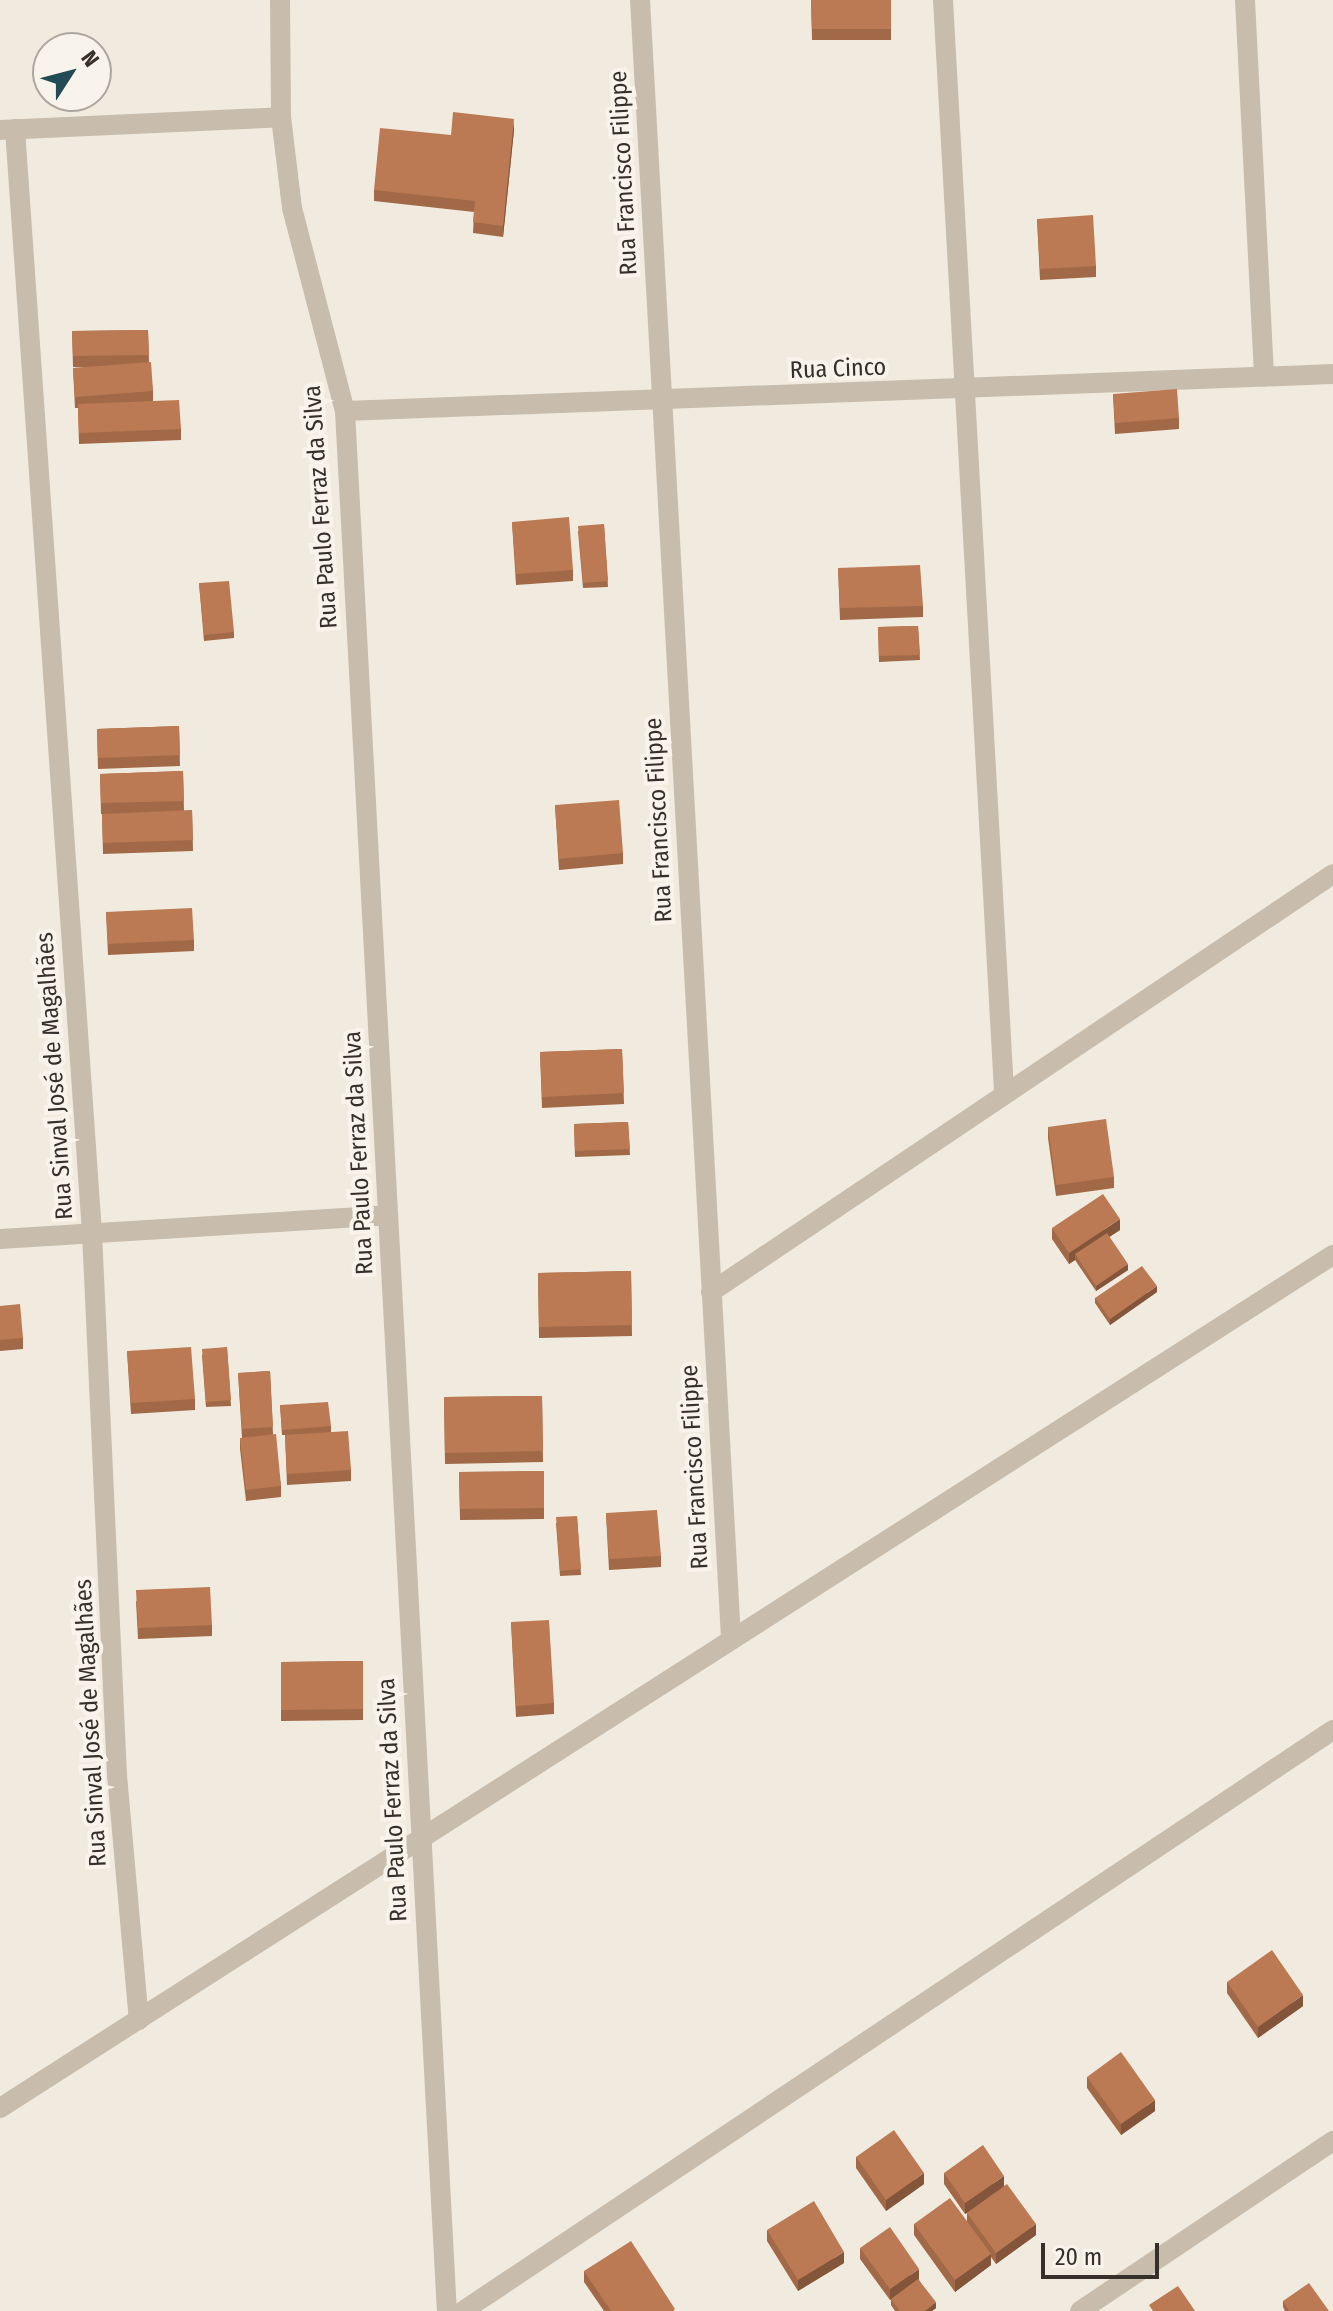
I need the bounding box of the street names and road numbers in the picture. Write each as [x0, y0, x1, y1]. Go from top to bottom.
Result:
street label: Rua Francisco Filippe [604, 70, 644, 276]
street label: Rua Cinco [789, 353, 887, 385]
street label: Rua Paulo Ferraz da Silva [298, 384, 344, 630]
street label: Rua Francisco Filippe [639, 717, 679, 923]
street label: Rua Sinval José de Magalhães [31, 931, 79, 1221]
street label: Rua Paulo Ferraz da Silva [338, 1030, 380, 1276]
street label: Rua Francisco Filippe [675, 1364, 715, 1570]
street label: Rua Sinval José de Magalhães [69, 1578, 113, 1868]
street label: Rua Paulo Ferraz da Silva [372, 1677, 414, 1923]

